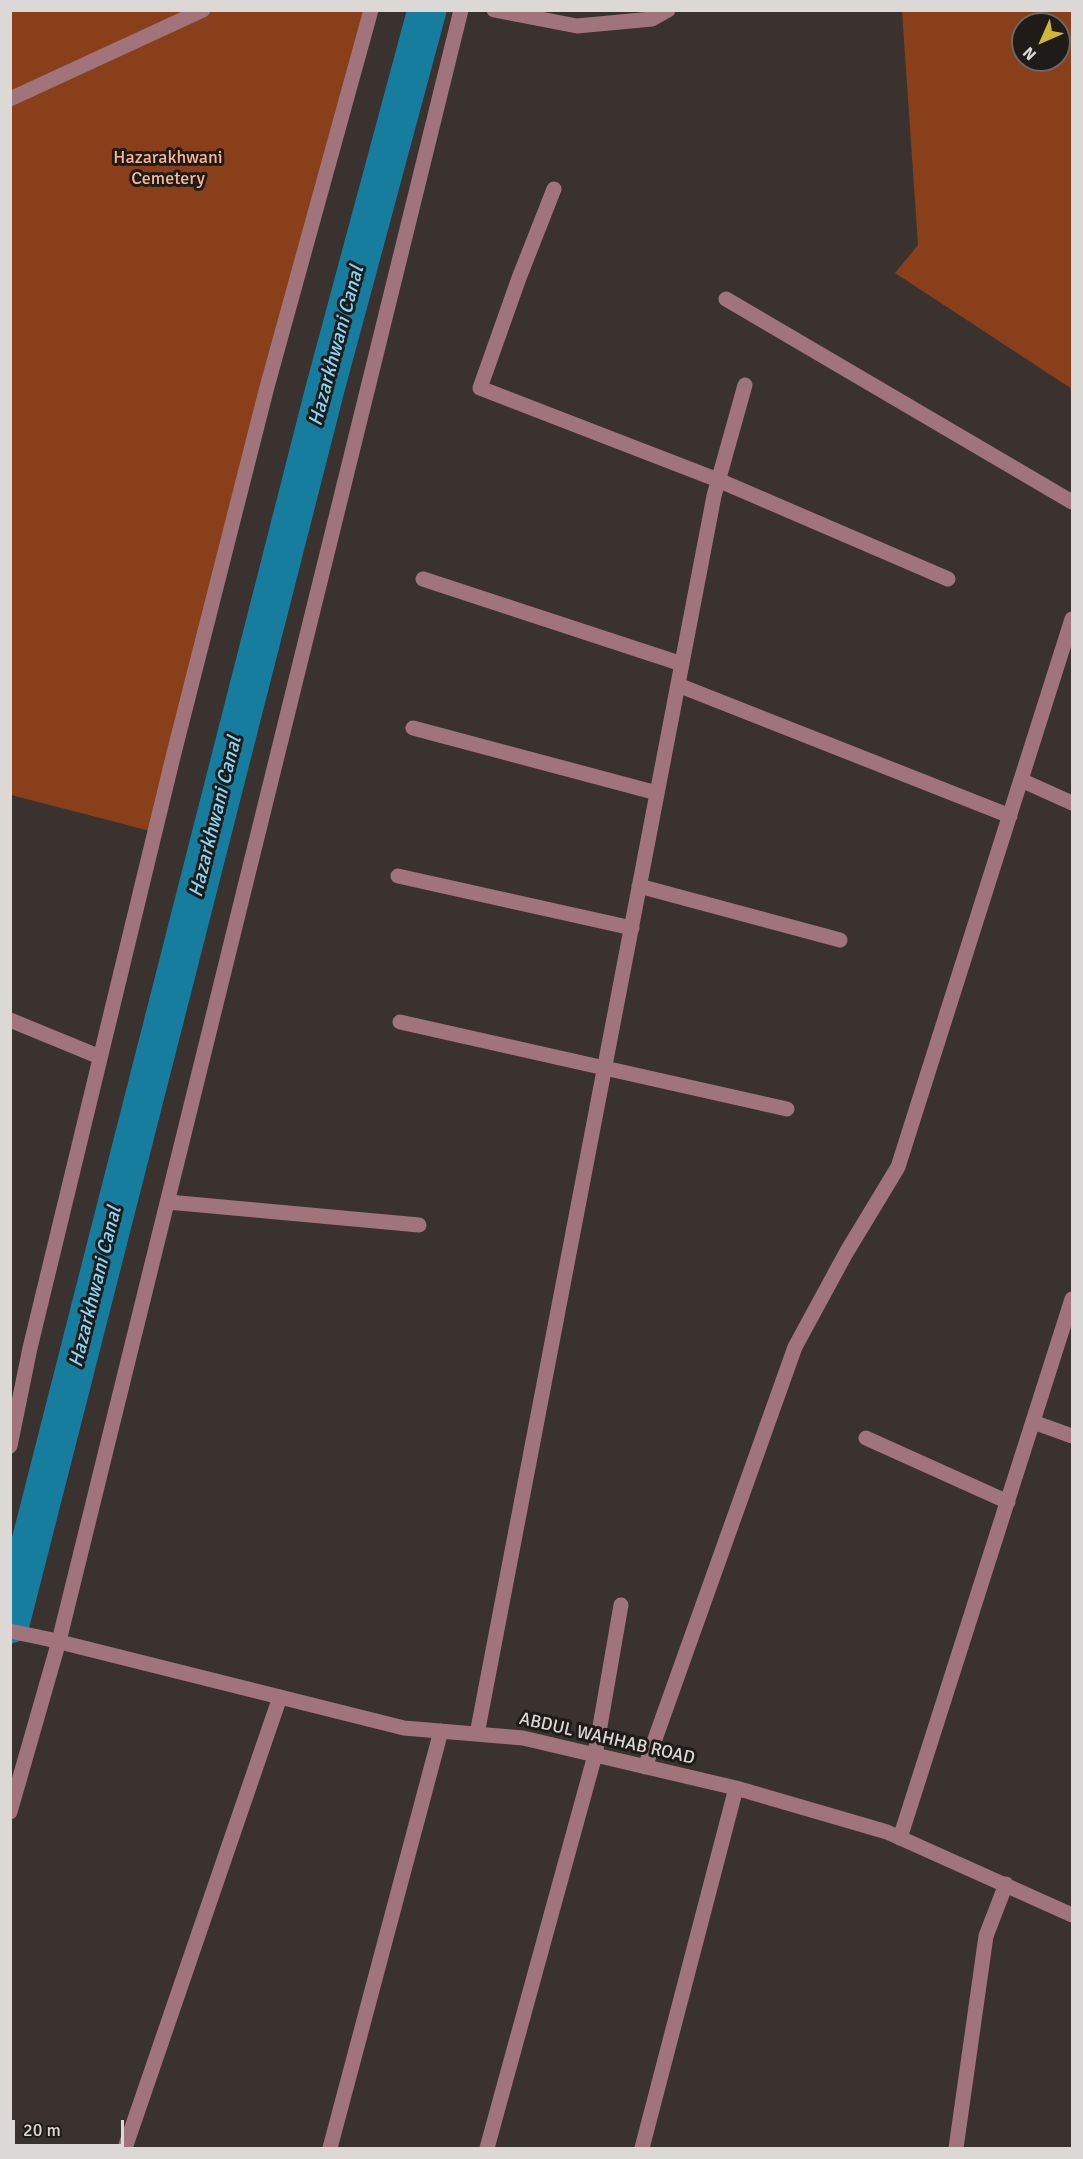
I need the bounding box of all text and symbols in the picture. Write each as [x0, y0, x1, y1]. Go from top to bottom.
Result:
north arrow [1011, 12, 1071, 72]
text: N [1019, 42, 1041, 64]
park label: Hazarakhwani Cemetery [113, 147, 223, 190]
water label: Hazarkhwani Canal [304, 263, 370, 429]
water label: Hazarkhwani Canal [184, 734, 248, 900]
water label: Hazarkhwani Canal [64, 1204, 128, 1370]
street label: ABDUL WAHHAB ROAD [517, 1708, 697, 1770]
scale bar [15, 2108, 128, 2146]
text: 20 m [23, 2119, 61, 2141]

